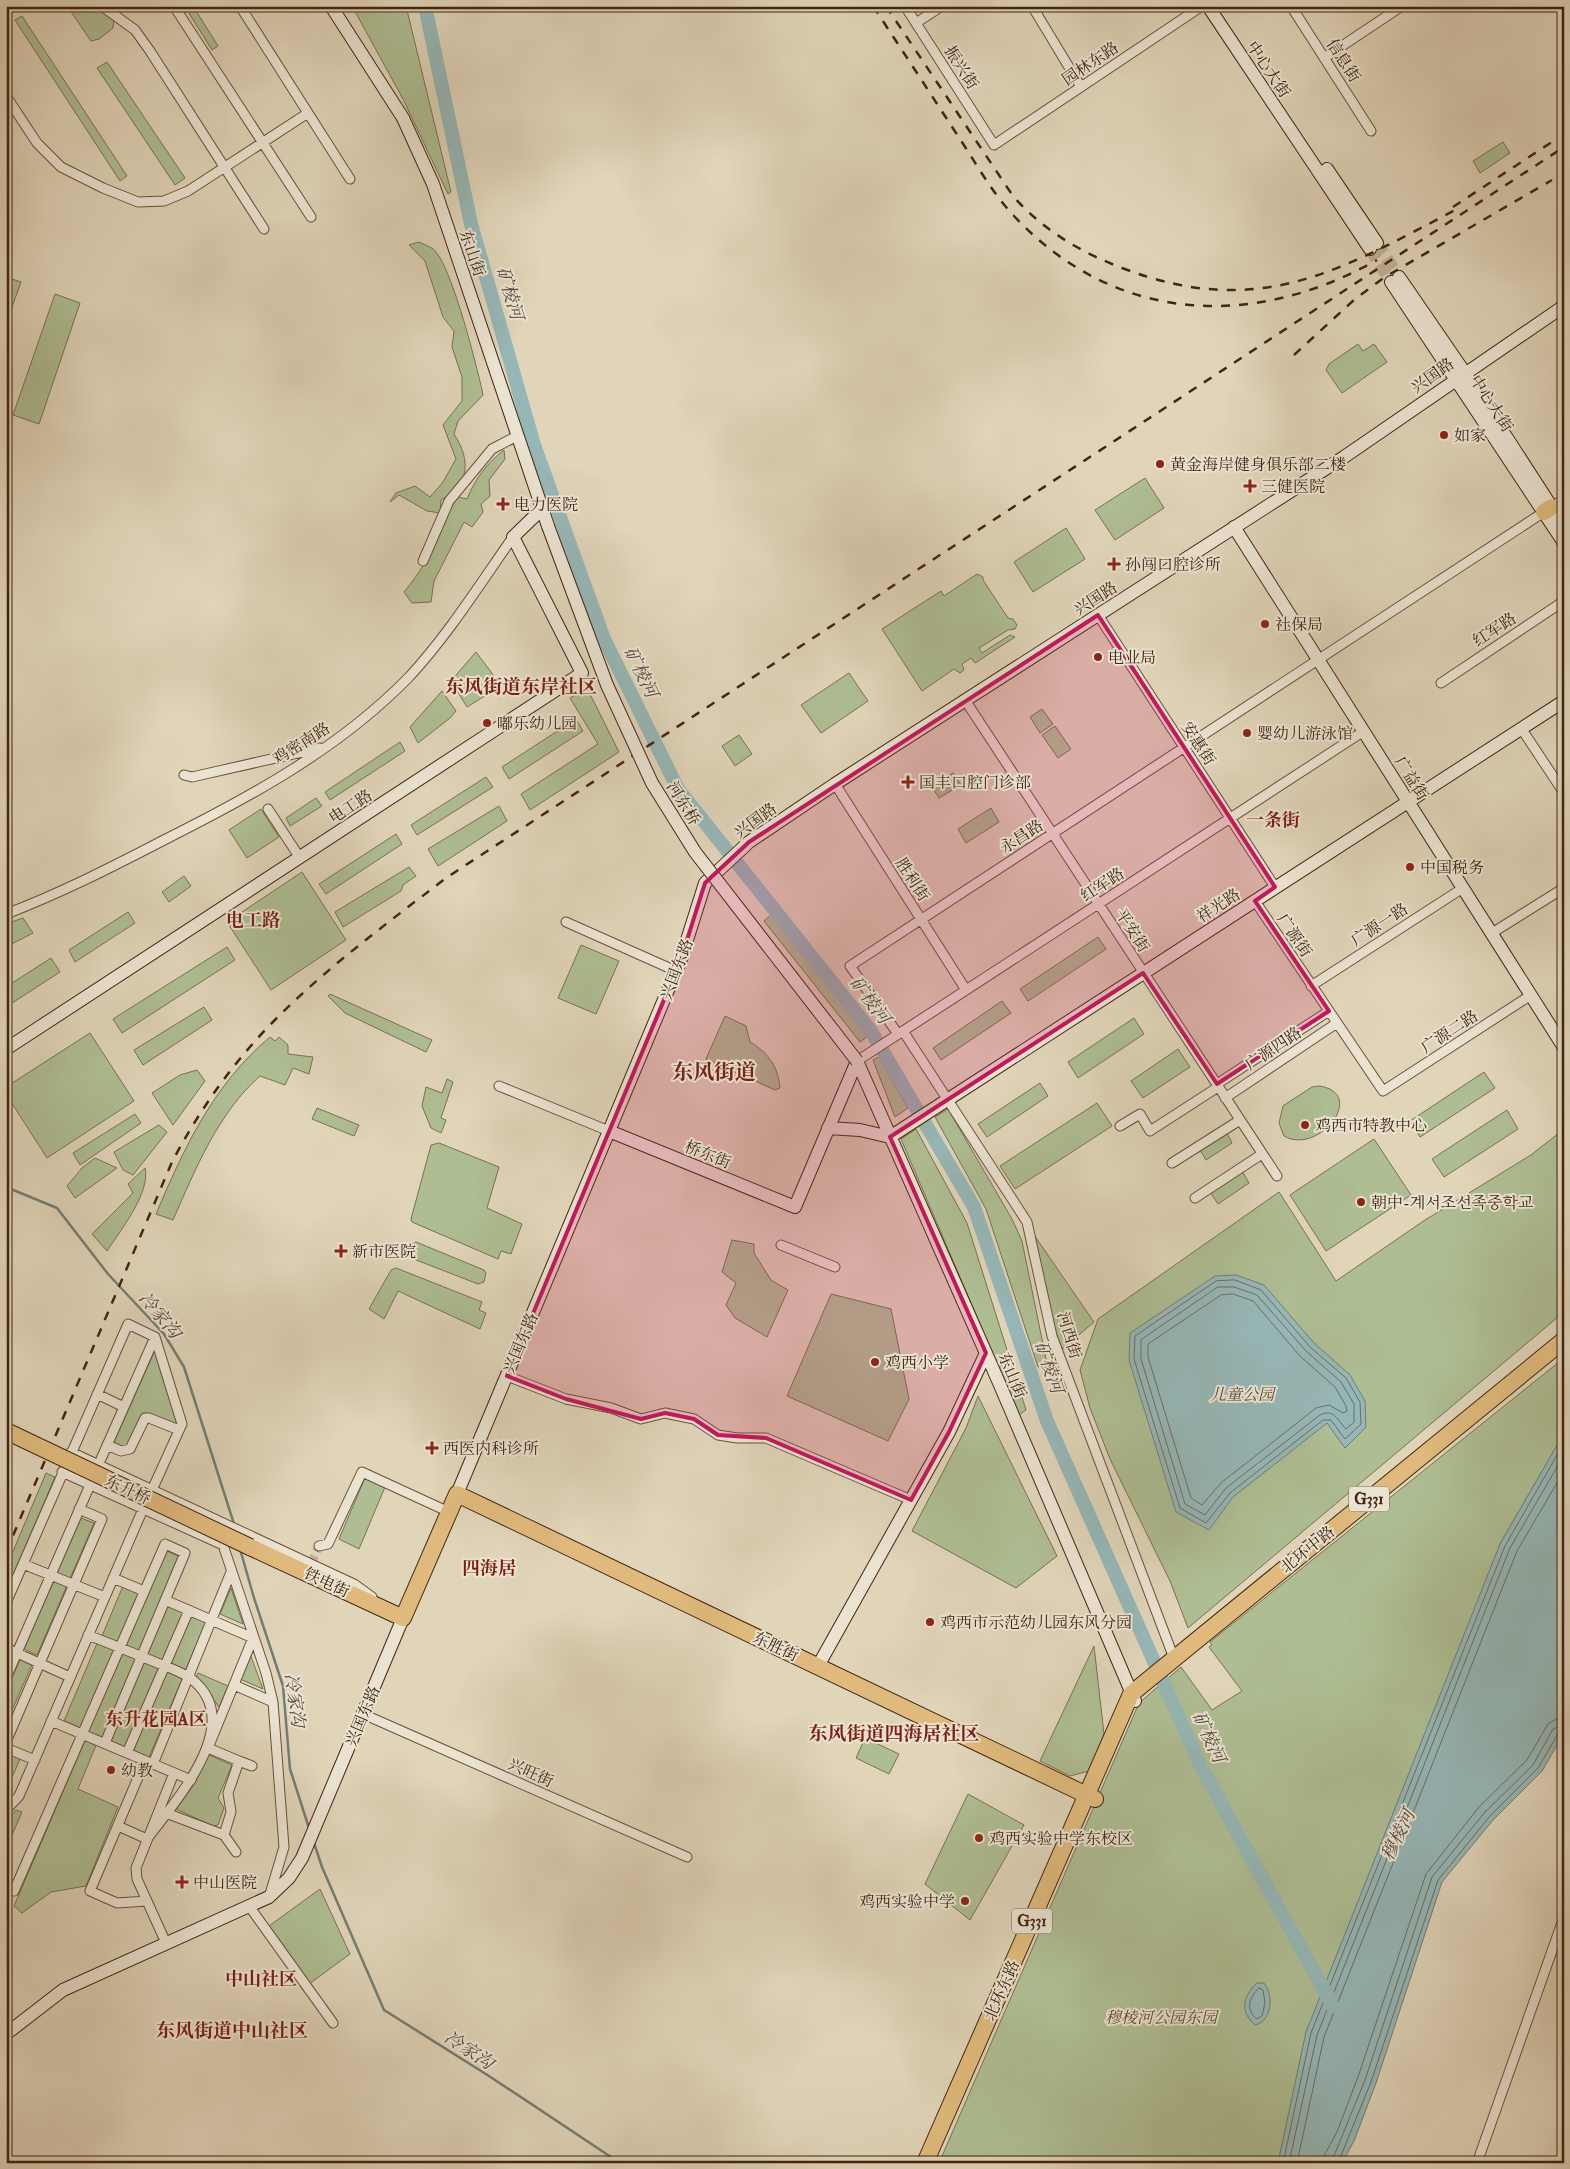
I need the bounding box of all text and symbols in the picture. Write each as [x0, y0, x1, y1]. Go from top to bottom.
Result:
street label: 信息街 [1322, 35, 1365, 86]
street label: 中心大街 [1242, 37, 1294, 102]
street label: 园林东路 [1058, 38, 1123, 90]
street label: 振兴街 [940, 42, 983, 93]
street label: 东山街 [455, 227, 489, 279]
water label: 矿棱河 [491, 264, 529, 325]
street label: 兴国路 [1407, 354, 1458, 398]
street label: 中心大街 [1465, 371, 1517, 436]
place label: 如家 [1454, 426, 1486, 446]
marker: 如家 [1438, 429, 1450, 441]
place label: 黄金海岸健身俱乐部二楼 [1170, 455, 1346, 475]
marker: 黄金海岸健身俱乐部二楼 [1154, 458, 1166, 470]
place label: 三健医院 [1261, 477, 1325, 497]
marker: 三健医院 [1243, 479, 1257, 493]
place label: 电力医院 [514, 495, 578, 515]
marker: 电力医院 [496, 497, 510, 511]
place label: 孙闯口腔诊所 [1125, 555, 1221, 575]
marker: 孙闯口腔诊所 [1107, 557, 1121, 571]
street label: 兴国路 [1070, 577, 1121, 620]
street label: 红军路 [1469, 608, 1520, 651]
place label: 社保局 [1275, 615, 1323, 635]
marker: 社保局 [1259, 618, 1271, 630]
water label: 矿棱河 [618, 643, 664, 704]
place label: 电业局 [1108, 648, 1156, 668]
marker: 电业局 [1092, 651, 1104, 663]
district label: 东风街道东岸社区 [445, 675, 597, 699]
place label: 嘟乐幼儿园 [497, 714, 577, 734]
marker: 嘟乐幼儿园 [481, 717, 493, 729]
street label: 鸡密南路 [269, 718, 334, 769]
street label: 安惠街 [1177, 718, 1220, 769]
place label: 婴幼儿游泳馆 [1257, 724, 1353, 744]
marker: 婴幼儿游泳馆 [1241, 727, 1253, 739]
street label: 广益街 [1390, 753, 1432, 804]
place label: 国丰口腔门诊部 [919, 773, 1031, 793]
marker: 国丰口腔门诊部 [901, 775, 915, 789]
street label: 河东桥 [662, 778, 704, 829]
street label: 电工路 [325, 785, 376, 828]
street label: 兴国路 [730, 799, 781, 843]
district label: 一条街 [1246, 809, 1300, 832]
street label: 永昌路 [996, 815, 1047, 858]
street label: 胜利街 [891, 854, 934, 905]
place label: 中国税务 [1420, 858, 1484, 878]
marker: 中国税务 [1404, 861, 1416, 873]
street label: 红军路 [1077, 863, 1128, 906]
street label: 祥光路 [1193, 884, 1244, 927]
street label: 广源一路 [1347, 899, 1412, 951]
street label: 平安街 [1111, 905, 1154, 956]
district label: 电工路 [226, 909, 280, 932]
street label: 广源街 [1272, 910, 1316, 961]
street label: 兴国东路 [656, 936, 698, 1003]
water label: 矿棱河 [844, 972, 897, 1031]
street label: 广源二路 [1417, 1006, 1482, 1058]
street label: 广源四路 [1241, 1023, 1306, 1075]
district label: 东风街道 [672, 1059, 756, 1086]
place label: 鸡西市特教中心 [1315, 1116, 1427, 1136]
marker: 鸡西市特教中心 [1299, 1119, 1311, 1131]
street label: 桥东街 [682, 1137, 734, 1173]
place label: 朝中-계서조선족중학교 [1371, 1193, 1533, 1213]
marker: 朝中-계서조선족중학교 [1355, 1196, 1367, 1208]
place label: 新市医院 [352, 1242, 416, 1262]
marker: 新市医院 [334, 1244, 348, 1258]
water label: 冷家沟 [133, 1287, 188, 1346]
street label: 河西街 [1052, 1309, 1086, 1361]
street label: 兴国东路 [499, 1310, 543, 1377]
water label: 矿棱河 [1029, 1338, 1069, 1399]
street label: 东山街 [993, 1349, 1031, 1401]
place label: 鸡西小学 [885, 1353, 949, 1373]
marker: 鸡西小学 [869, 1356, 881, 1368]
park label: 儿童公园 [1210, 1385, 1277, 1405]
place label: 西医内科诊所 [443, 1439, 539, 1459]
marker: 西医内科诊所 [425, 1441, 439, 1455]
street label: 东升桥 [102, 1471, 154, 1509]
road number: G331 [1349, 1486, 1389, 1512]
street label: 北环中路 [1276, 1522, 1339, 1578]
district label: 四海居 [462, 1557, 516, 1580]
street label: 铁电街 [301, 1564, 353, 1602]
place label: 鸡西市示范幼儿园东风分园 [940, 1613, 1132, 1633]
marker: 鸡西市示范幼儿园东风分园 [924, 1616, 936, 1628]
street label: 东胜街 [750, 1628, 802, 1666]
water label: 冷家沟 [279, 1672, 310, 1731]
street label: 兴国东路 [341, 1683, 385, 1750]
district label: 东升花园A区 [105, 1708, 207, 1731]
water label: 矿棱河 [1187, 1708, 1232, 1769]
district label: 东风街道四海居社区 [808, 1722, 980, 1746]
street label: 兴旺街 [505, 1754, 557, 1792]
place label: 幼教 [121, 1761, 153, 1781]
marker: 幼教 [105, 1764, 117, 1776]
water label: 穆棱河 [1376, 1803, 1422, 1865]
place label: 鸡西实验中学东校区 [989, 1829, 1133, 1849]
marker: 鸡西实验中学东校区 [973, 1832, 985, 1844]
place label: 中山医院 [193, 1873, 257, 1893]
marker: 中山医院 [175, 1875, 189, 1889]
place label: 鸡西实验中学 [859, 1892, 955, 1912]
marker: 鸡西实验中学 [959, 1895, 971, 1907]
road number: G331 [1012, 1908, 1052, 1934]
street label: 北环东路 [980, 1957, 1024, 2024]
district label: 中山社区 [225, 1968, 297, 1991]
park label: 穆棱河公园东园 [1105, 2008, 1220, 2028]
district label: 东风街道中山社区 [156, 2019, 308, 2043]
water label: 冷家沟 [440, 2026, 500, 2076]

